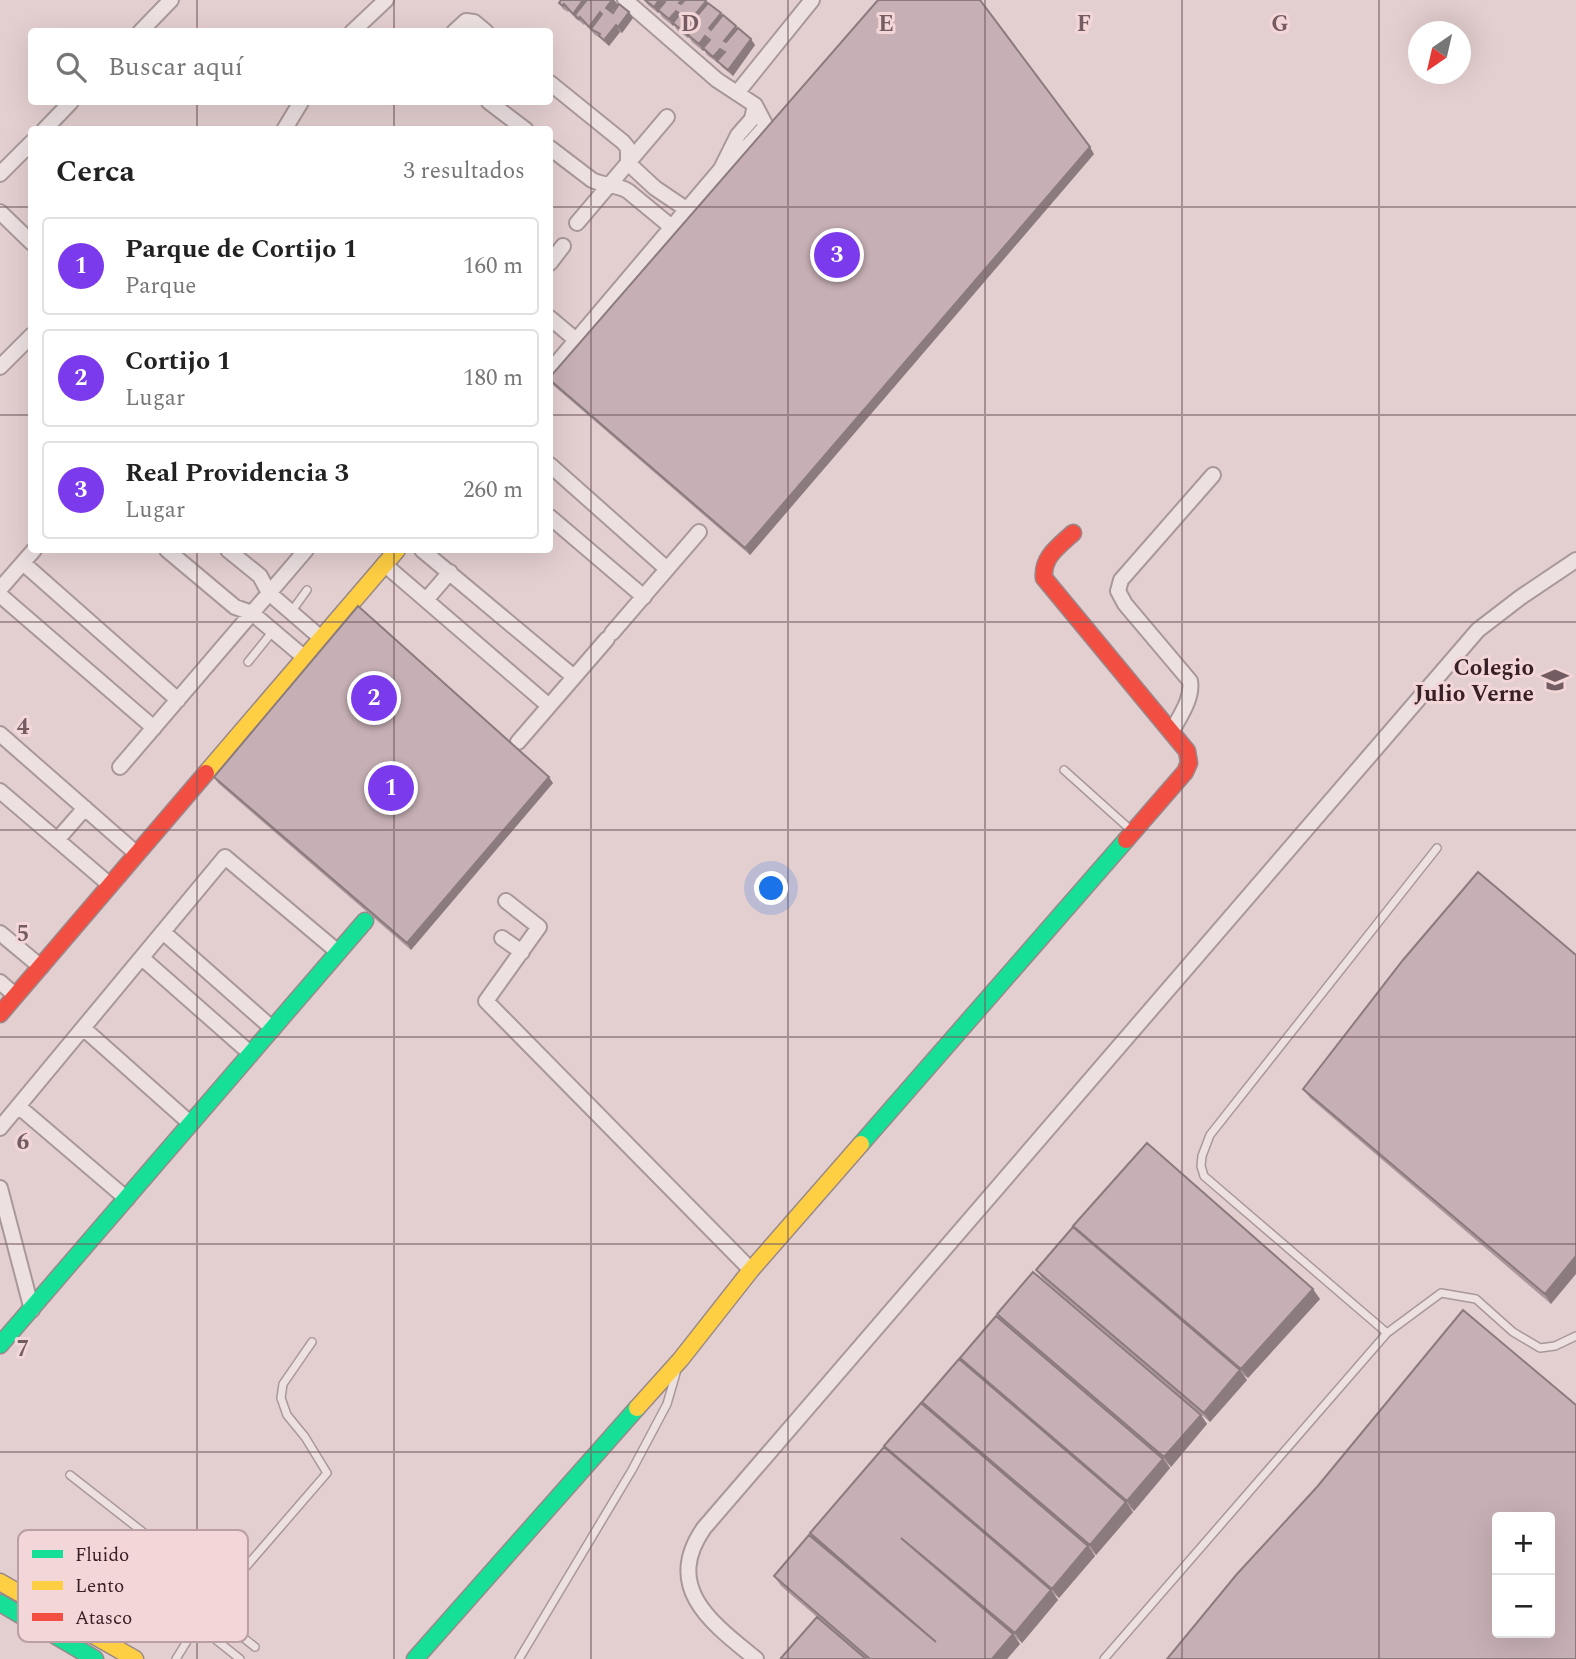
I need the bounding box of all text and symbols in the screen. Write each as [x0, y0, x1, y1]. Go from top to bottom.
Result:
text: D [681, 7, 699, 42]
text: E [878, 7, 894, 42]
text: F [1077, 7, 1091, 42]
text: G [1271, 7, 1289, 42]
north arrow [1408, 21, 1471, 84]
search box [28, 28, 553, 105]
text: Buscar aquí [108, 47, 243, 87]
icon: search [52, 48, 90, 86]
text: Cerca [56, 149, 135, 195]
text: 3 resultados [403, 154, 525, 189]
text: Parque de Cortijo 1 [125, 229, 358, 269]
pin: 3 [814, 229, 860, 281]
text: 1 [75, 249, 87, 284]
text: 160 m [463, 249, 523, 284]
text: Parque [125, 269, 196, 304]
text: Cortijo 1 [125, 341, 231, 381]
text: 2 [75, 361, 87, 396]
text: 180 m [463, 361, 523, 396]
text: Lugar [125, 381, 185, 416]
text: Real Providencia 3 [125, 453, 349, 493]
text: 3 [75, 473, 87, 508]
text: 260 m [463, 473, 523, 508]
text: Lugar [125, 493, 185, 528]
place label: Colegio Julio Verne [1414, 651, 1534, 712]
school or university icon: Colegio Julio Verne [1540, 665, 1570, 695]
pin: 2 [351, 672, 397, 724]
text: 4 [17, 710, 30, 745]
pin: 1 [368, 762, 414, 814]
your location [754, 871, 788, 905]
text: 5 [17, 917, 29, 952]
text: 6 [17, 1125, 30, 1160]
text: 7 [17, 1332, 29, 1367]
map controls [1492, 1512, 1555, 1638]
button: + [1492, 1512, 1555, 1575]
legend [18, 1530, 248, 1642]
text: Fluido [75, 1541, 129, 1570]
text: Lento [75, 1572, 124, 1601]
button: − [1492, 1575, 1555, 1638]
text: Atasco [75, 1604, 132, 1633]

